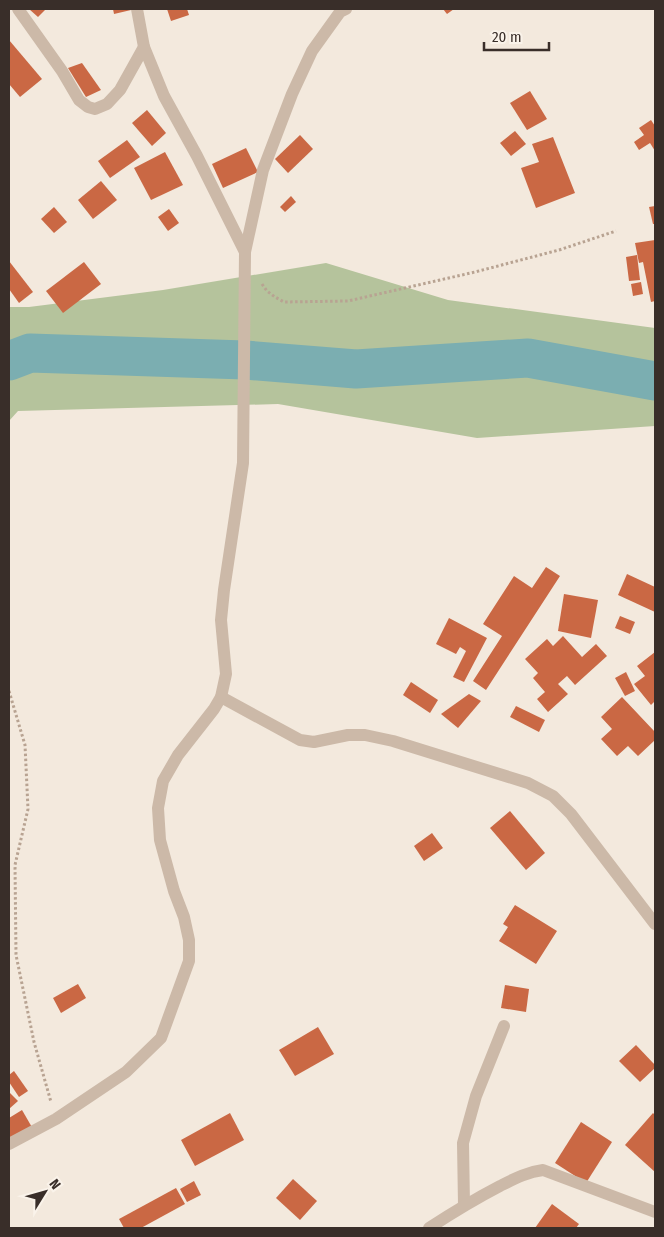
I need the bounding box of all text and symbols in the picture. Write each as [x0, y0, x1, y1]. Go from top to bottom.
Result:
scale bar [484, 20, 549, 52]
text: 20 m [492, 28, 522, 46]
north arrow [20, 1167, 70, 1217]
text: N [46, 1176, 64, 1193]

